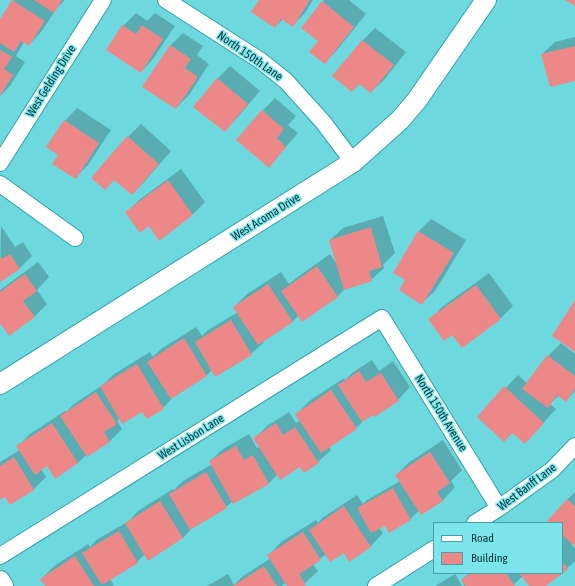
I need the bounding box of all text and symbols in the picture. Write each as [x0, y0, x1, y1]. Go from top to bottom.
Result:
street label: North 150th Lane [215, 28, 285, 84]
street label: West Gelding Drive [23, 42, 79, 120]
street label: West Acoma Drive [229, 190, 303, 244]
street label: North 150th Avenue [412, 372, 470, 454]
street label: West Lisbon Lane [155, 411, 227, 463]
street label: West Banff Lane [495, 460, 559, 514]
legend [433, 522, 563, 574]
text: Road [471, 531, 494, 545]
text: Building [471, 551, 508, 565]

